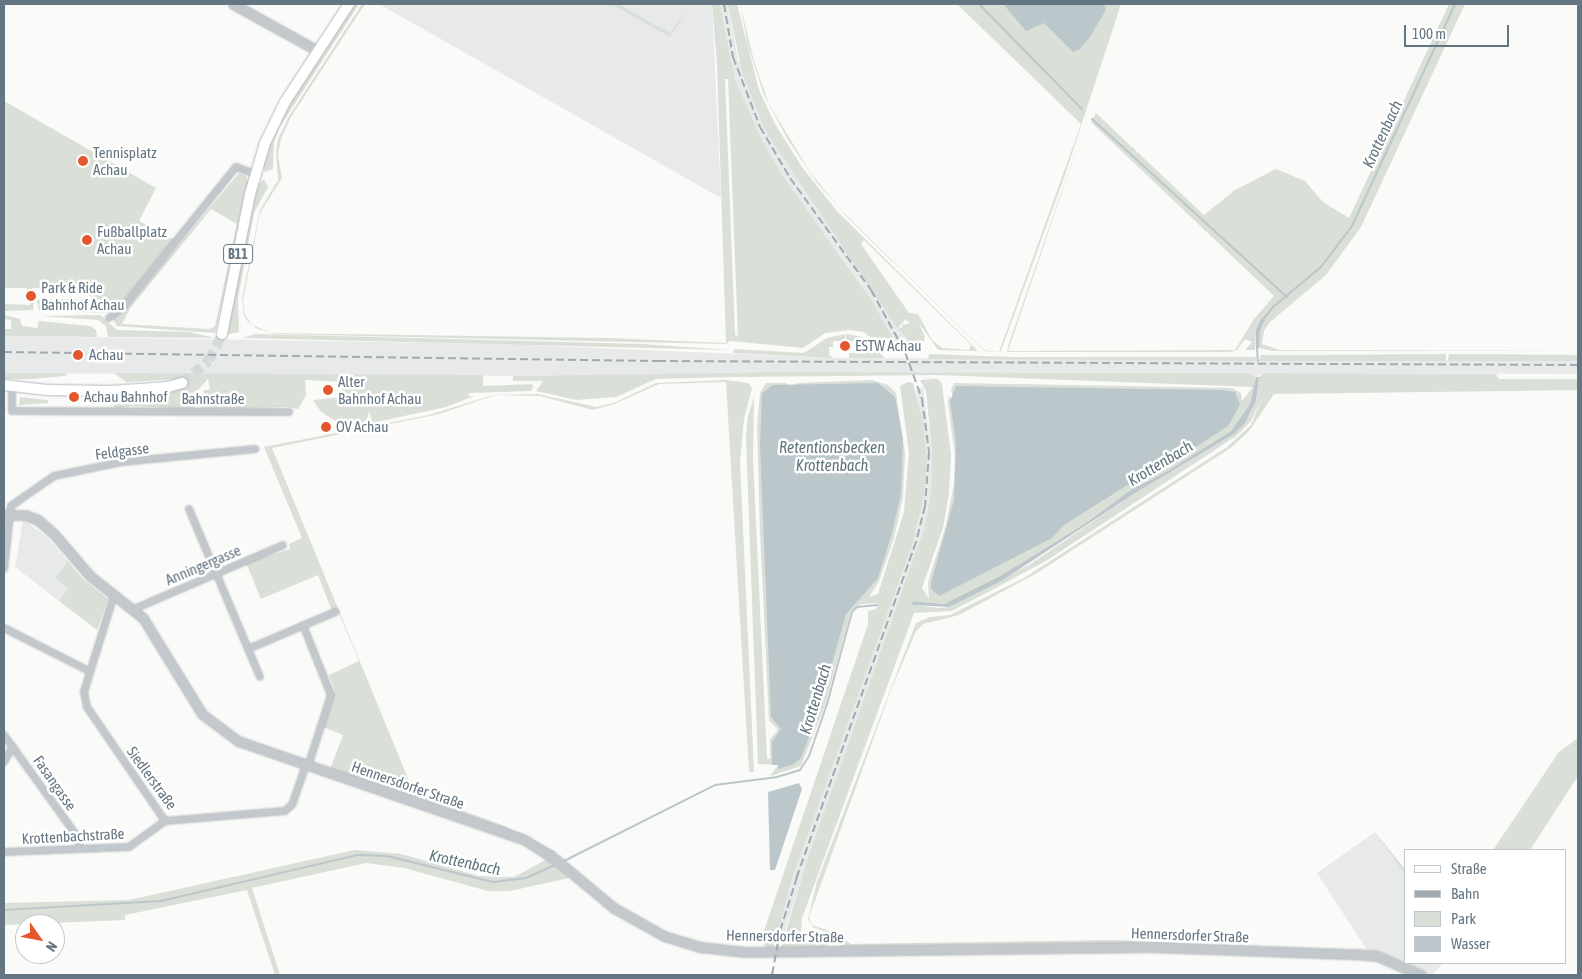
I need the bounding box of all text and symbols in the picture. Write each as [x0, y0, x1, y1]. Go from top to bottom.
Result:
scale bar [1407, 15, 1512, 47]
text: 100 m [1412, 25, 1446, 42]
water label: Krottenbach [1358, 97, 1406, 171]
place label: Tennisplatz Achau [93, 143, 157, 178]
marker: Tennisplatz Achau [77, 155, 89, 167]
place label: Fußballplatz Achau [97, 222, 167, 257]
marker: Fußballplatz Achau [81, 234, 93, 246]
road number: B11 [223, 242, 253, 266]
place label: Park & Ride Bahnhof Achau [41, 278, 125, 313]
marker: Park & Ride Bahnhof Achau [25, 290, 37, 302]
place label: ESTW Achau [855, 337, 922, 355]
marker: ESTW Achau [839, 340, 851, 352]
place label: Achau [89, 346, 123, 364]
marker: Achau [71, 348, 85, 362]
place label: Alter Bahnhof Achau [338, 372, 422, 407]
marker: Alter Bahnhof Achau [322, 384, 334, 396]
place label: Achau Bahnhof [84, 388, 168, 406]
street label: Bahnstraße [181, 390, 245, 408]
marker: Achau Bahnhof [68, 391, 80, 403]
place label: OV Achau [336, 418, 388, 436]
marker: OV Achau [320, 421, 332, 433]
water label: Krottenbach [1124, 436, 1196, 490]
water label: Retentionsbecken Krottenbach [779, 437, 885, 475]
street label: Feldgasse [94, 439, 150, 463]
street label: Anningergasse [163, 541, 243, 589]
water label: Krottenbach [795, 662, 835, 736]
street label: Siedlerstraße [123, 743, 181, 813]
street label: Fasangasse [30, 752, 80, 814]
street label: Hennersdorfer Straße [349, 757, 467, 813]
street label: Krottenbachstraße [21, 824, 125, 848]
water label: Krottenbach [428, 845, 502, 879]
legend [1404, 849, 1567, 964]
text: Straße [1451, 860, 1487, 877]
text: Bahn [1451, 885, 1480, 902]
text: Park [1451, 910, 1476, 927]
north arrow [15, 914, 65, 964]
street label: Hennersdorfer Straße [1131, 924, 1249, 946]
street label: Hennersdorfer Straße [726, 926, 844, 946]
text: Wasser [1451, 935, 1490, 952]
text: N [43, 939, 61, 954]

